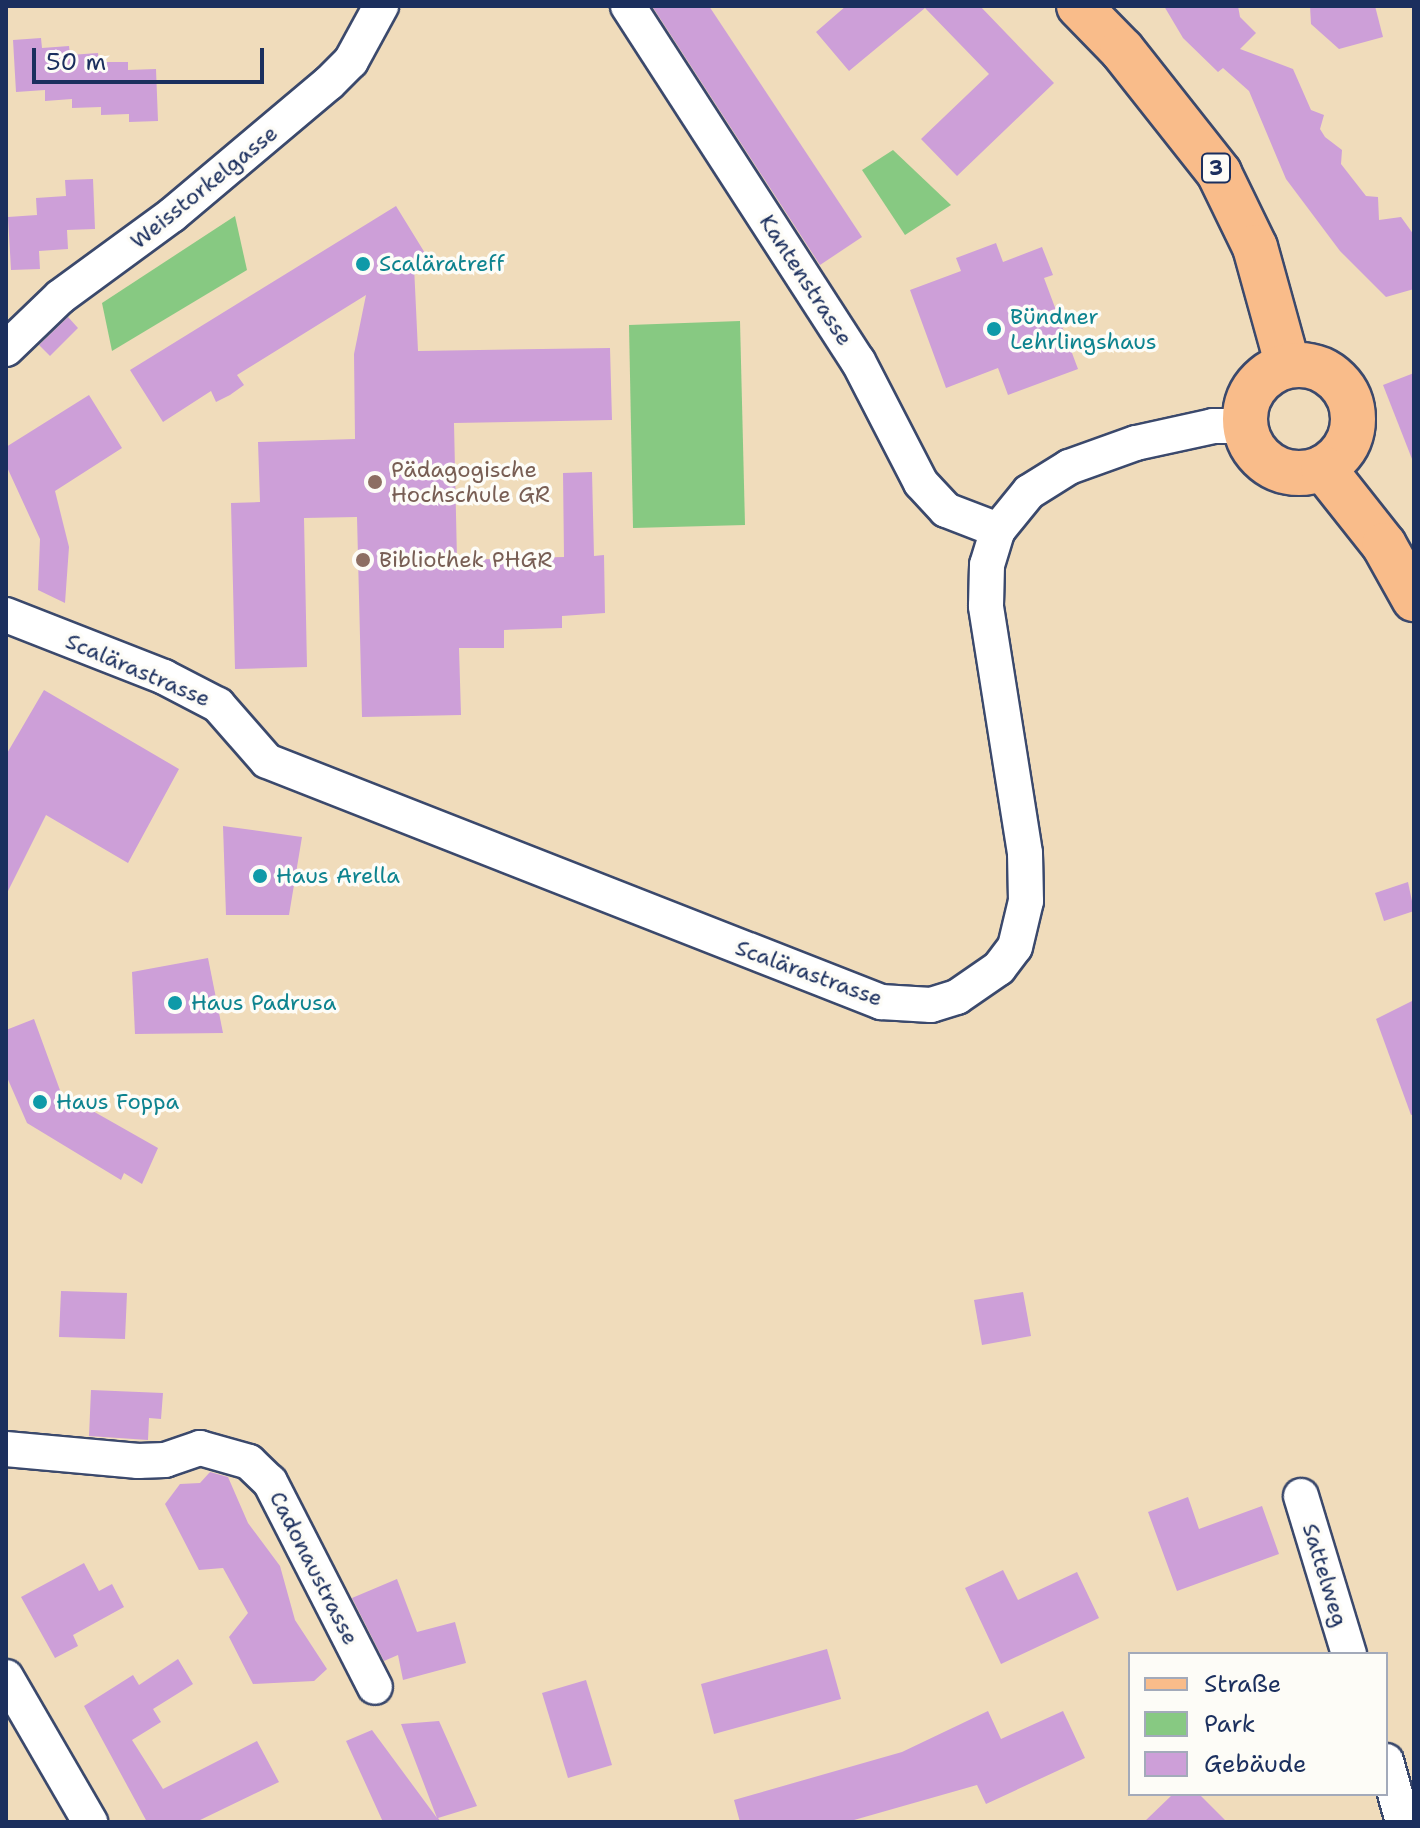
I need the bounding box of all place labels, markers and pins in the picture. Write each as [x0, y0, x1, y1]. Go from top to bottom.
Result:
place label: Scaläratreff [379, 251, 505, 277]
marker: Scaläratreff [354, 255, 372, 273]
place label: Bündner Lehrlingshaus [1010, 303, 1157, 354]
marker: Bündner Lehrlingshaus [985, 320, 1003, 338]
place label: Pädagogische Hochschule GR [391, 456, 550, 508]
marker: Pädagogische Hochschule GR [366, 473, 384, 491]
place label: Bibliothek PHGR [379, 547, 552, 573]
marker: Bibliothek PHGR [354, 551, 372, 569]
place label: Haus Arella [276, 863, 400, 889]
marker: Haus Arella [251, 867, 269, 885]
place label: Haus Padrusa [191, 990, 336, 1016]
marker: Haus Padrusa [166, 994, 184, 1012]
place label: Haus Foppa [56, 1089, 179, 1115]
marker: Haus Foppa [31, 1093, 49, 1111]

